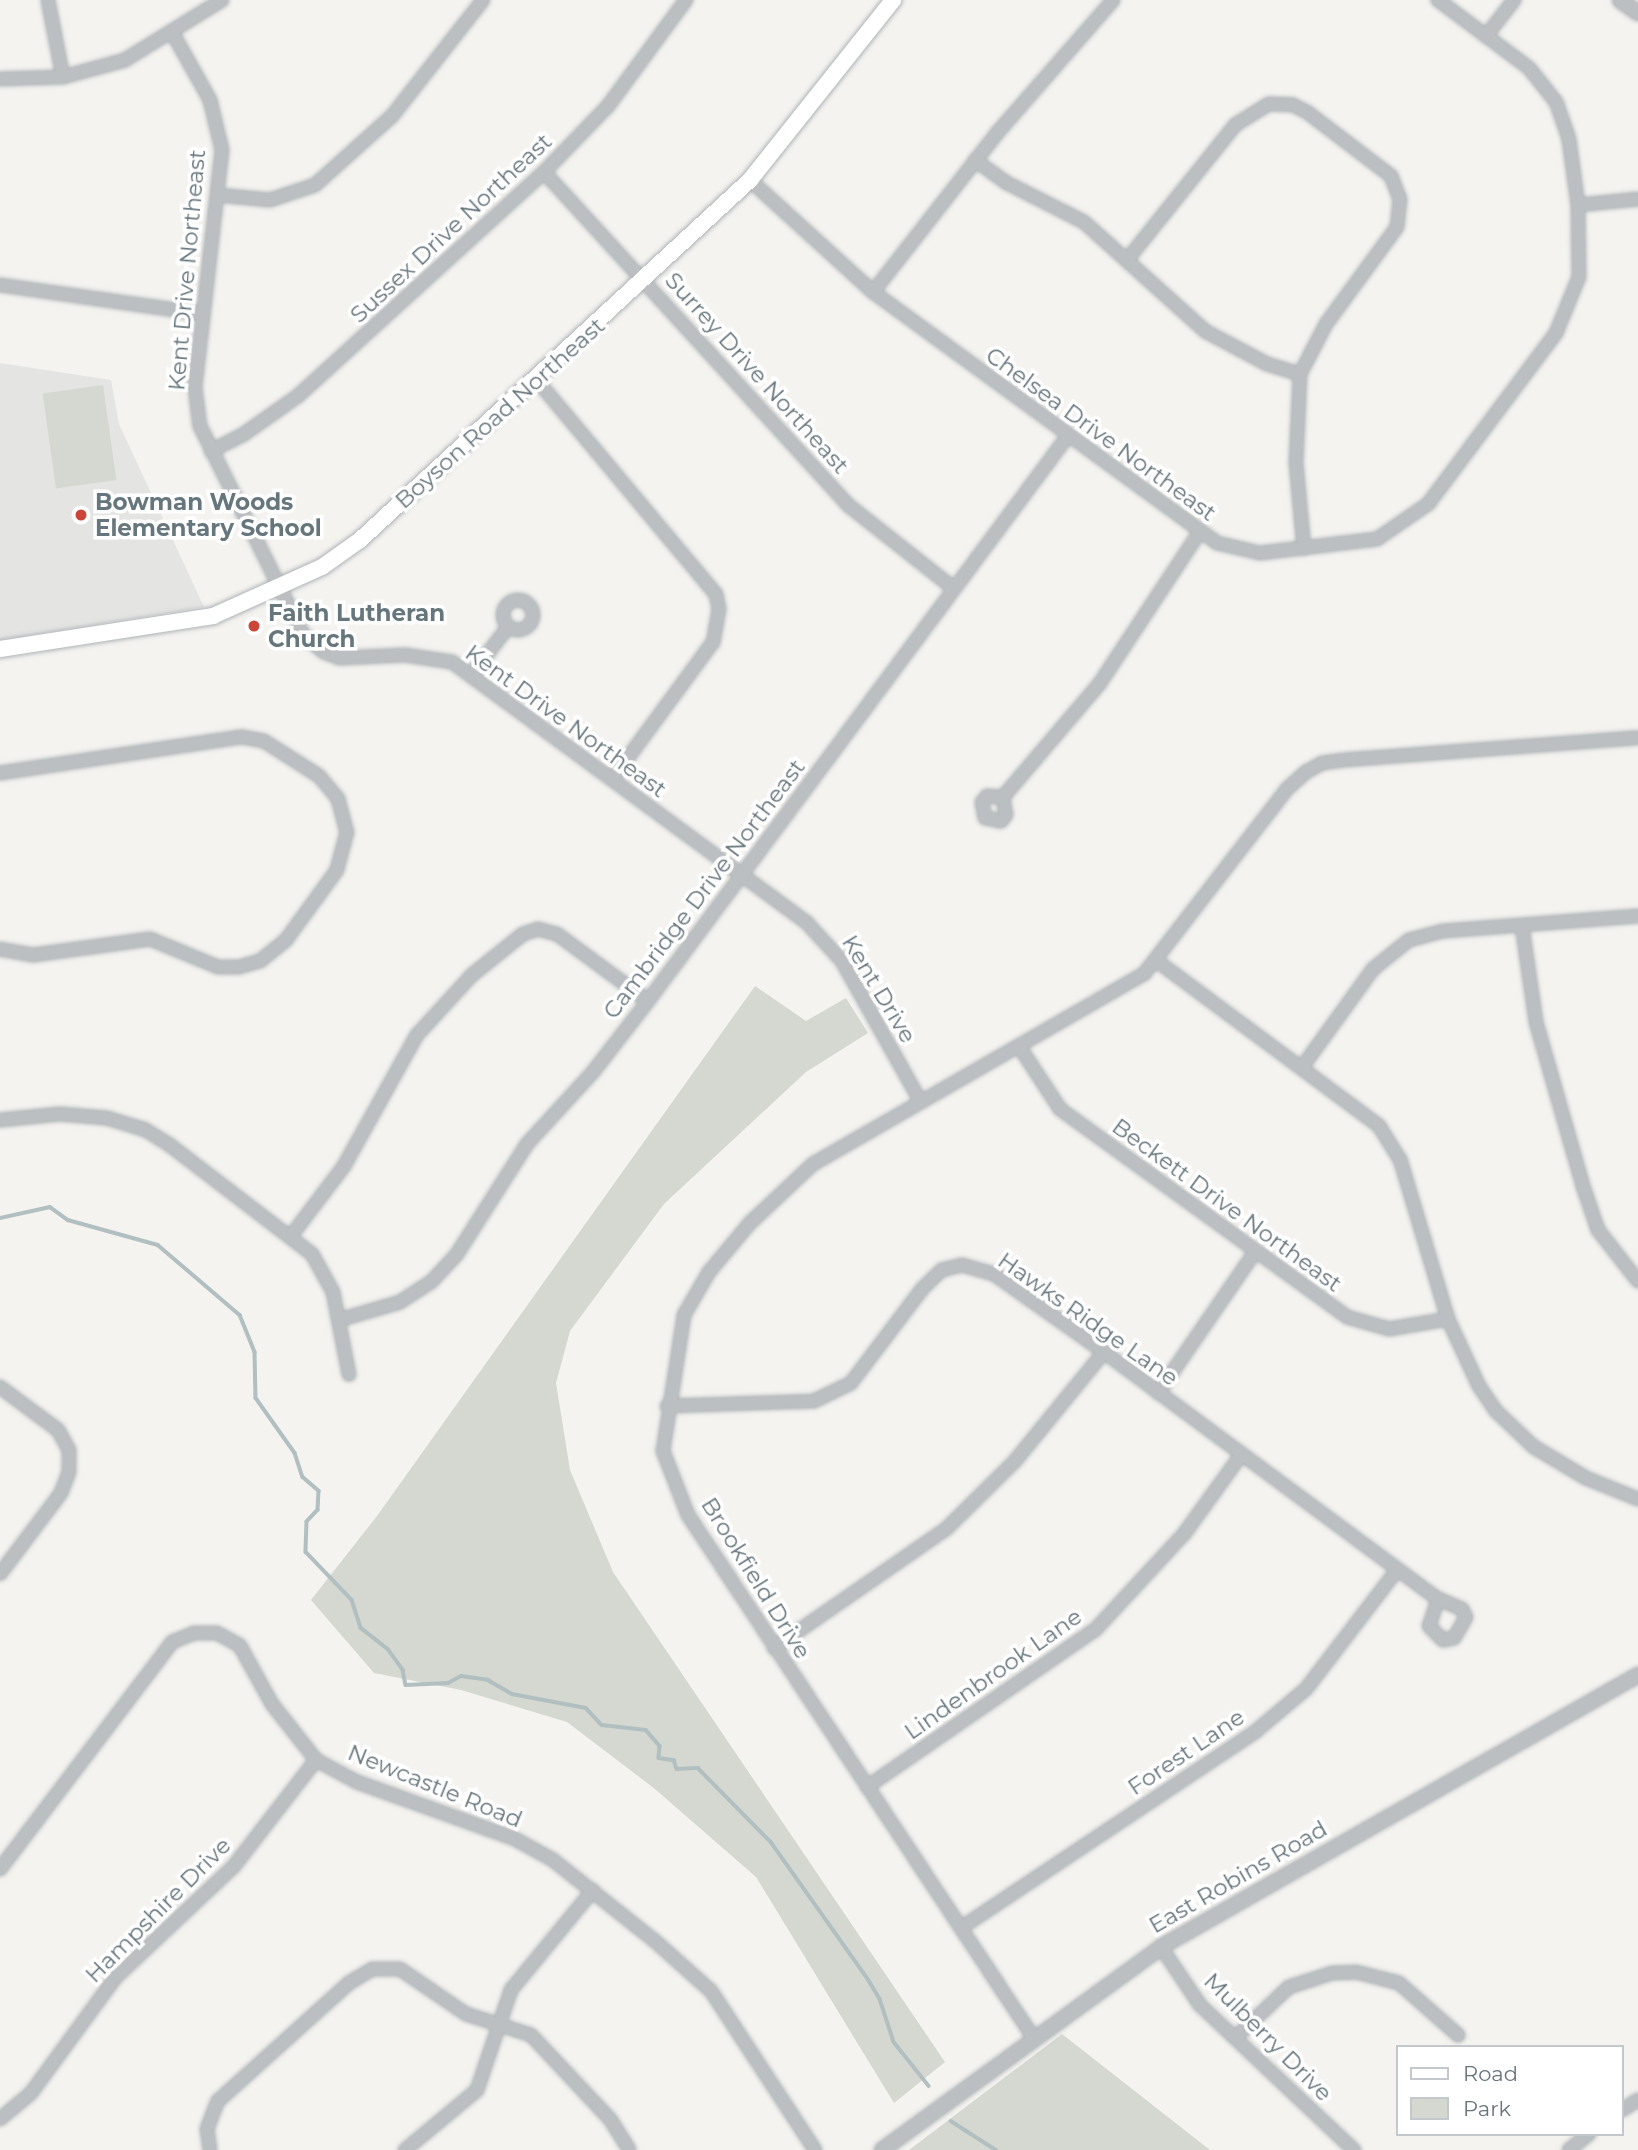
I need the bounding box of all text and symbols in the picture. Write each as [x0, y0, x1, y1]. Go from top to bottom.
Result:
street label: Sussex Drive Northeast [345, 127, 557, 329]
street label: Kent Drive Northeast [163, 148, 211, 392]
street label: Surrey Drive Northeast [659, 267, 855, 479]
street label: Boyson Road Northeast [390, 312, 610, 514]
street label: Chelsea Drive Northeast [981, 341, 1221, 527]
place label: Bowman Woods Elementary School [95, 488, 322, 542]
marker: Bowman Woods Elementary School [73, 507, 89, 523]
place label: Faith Lutheran Church [268, 599, 445, 653]
marker: Faith Lutheran Church [246, 618, 262, 634]
street label: Kent Drive Northeast [460, 639, 672, 803]
street label: Cambridge Drive Northeast [597, 754, 811, 1024]
street label: Kent Drive [836, 930, 922, 1048]
street label: Beckett Drive Northeast [1107, 1112, 1347, 1298]
street label: Hawks Ridge Lane [993, 1246, 1183, 1392]
street label: Brookfield Drive [695, 1492, 817, 1664]
street label: Lindenbrook Lane [899, 1602, 1087, 1746]
street label: Forest Lane [1123, 1703, 1249, 1801]
street label: Newcastle Road [344, 1738, 526, 1834]
street label: East Robins Road [1144, 1815, 1332, 1939]
street label: Hampshire Drive [80, 1832, 236, 1988]
street label: Mulberry Drive [1198, 1967, 1338, 2107]
legend [1396, 2045, 1624, 2136]
text: Road [1463, 2061, 1518, 2086]
text: Park [1463, 2096, 1511, 2121]

